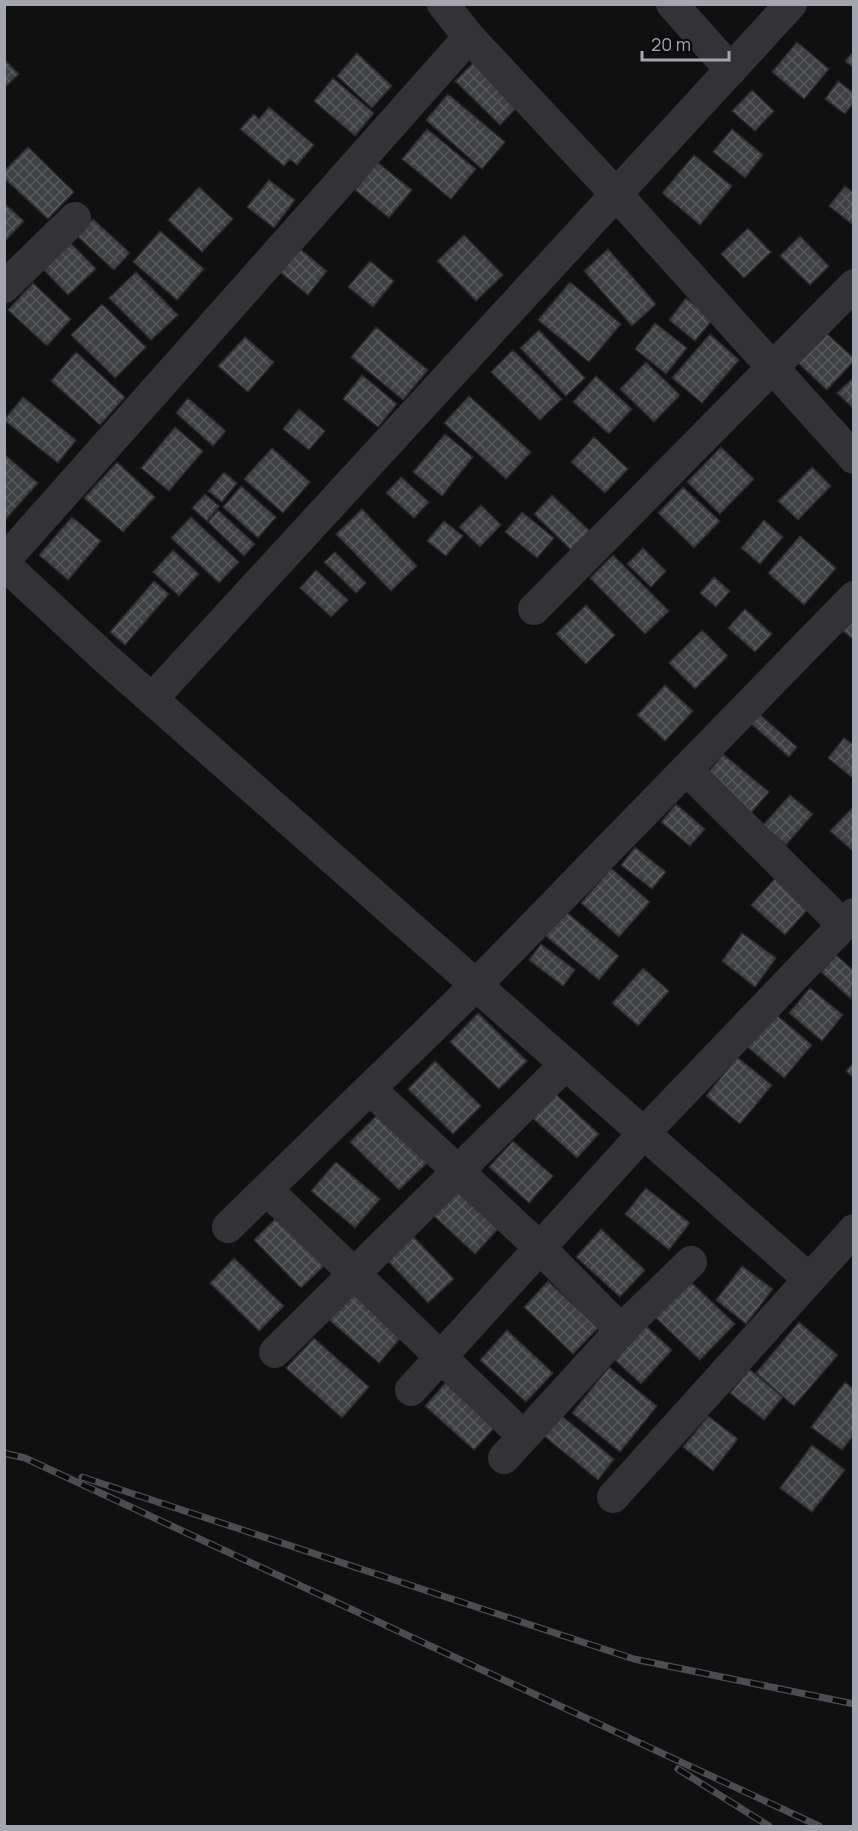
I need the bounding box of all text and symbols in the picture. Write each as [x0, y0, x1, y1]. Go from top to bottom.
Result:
scale bar [642, 24, 729, 62]
text: 20 m [651, 32, 691, 56]

